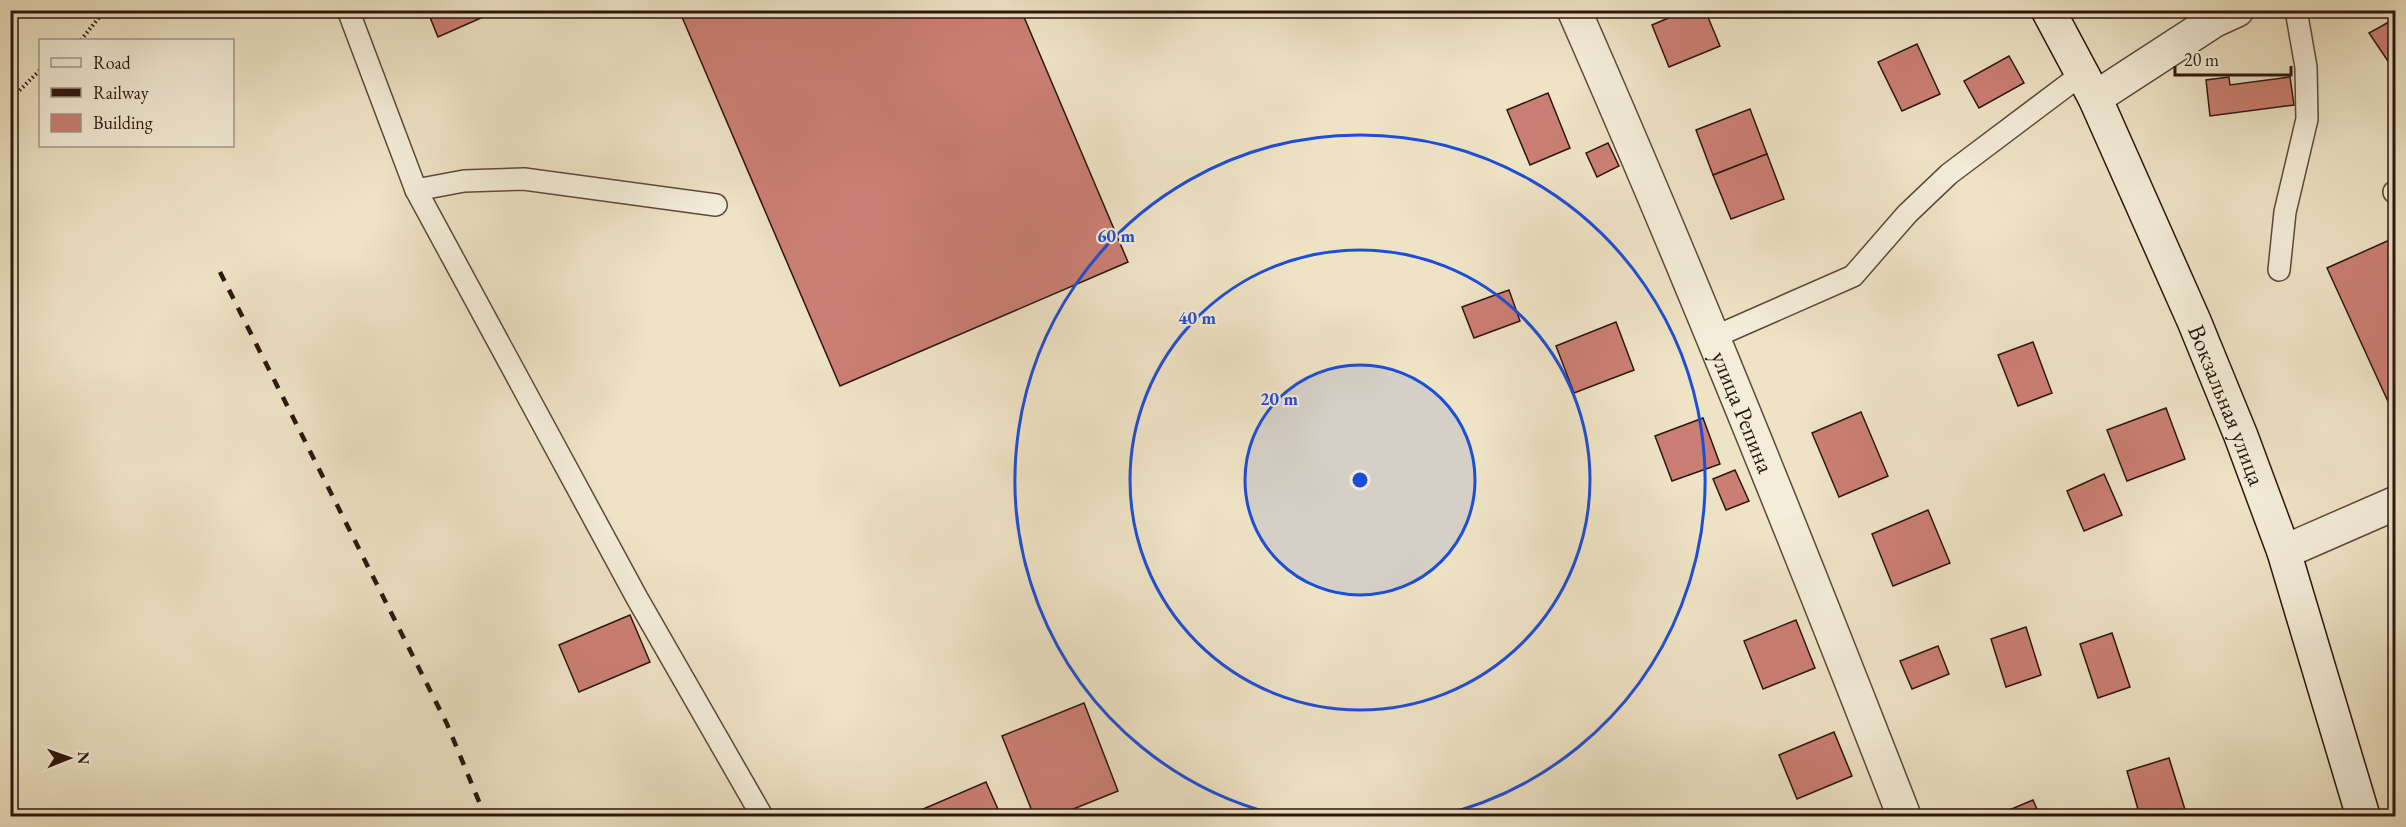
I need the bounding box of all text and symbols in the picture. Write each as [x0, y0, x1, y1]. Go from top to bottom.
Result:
legend [39, 39, 234, 147]
scale bar [2175, 39, 2290, 77]
text: 20 m [2184, 48, 2219, 71]
text: Road [93, 51, 132, 74]
text: Railway [93, 81, 149, 104]
text: Building [93, 111, 153, 134]
text: 60 m [1097, 224, 1135, 247]
text: 40 m [1178, 306, 1216, 329]
street label: Вокзальная улица [2182, 320, 2274, 490]
street label: улица Репина [1705, 346, 1782, 478]
text: 20 m [1260, 387, 1298, 410]
centre of rings [1350, 470, 1370, 490]
north arrow [39, 728, 99, 788]
text: N [73, 751, 94, 764]

